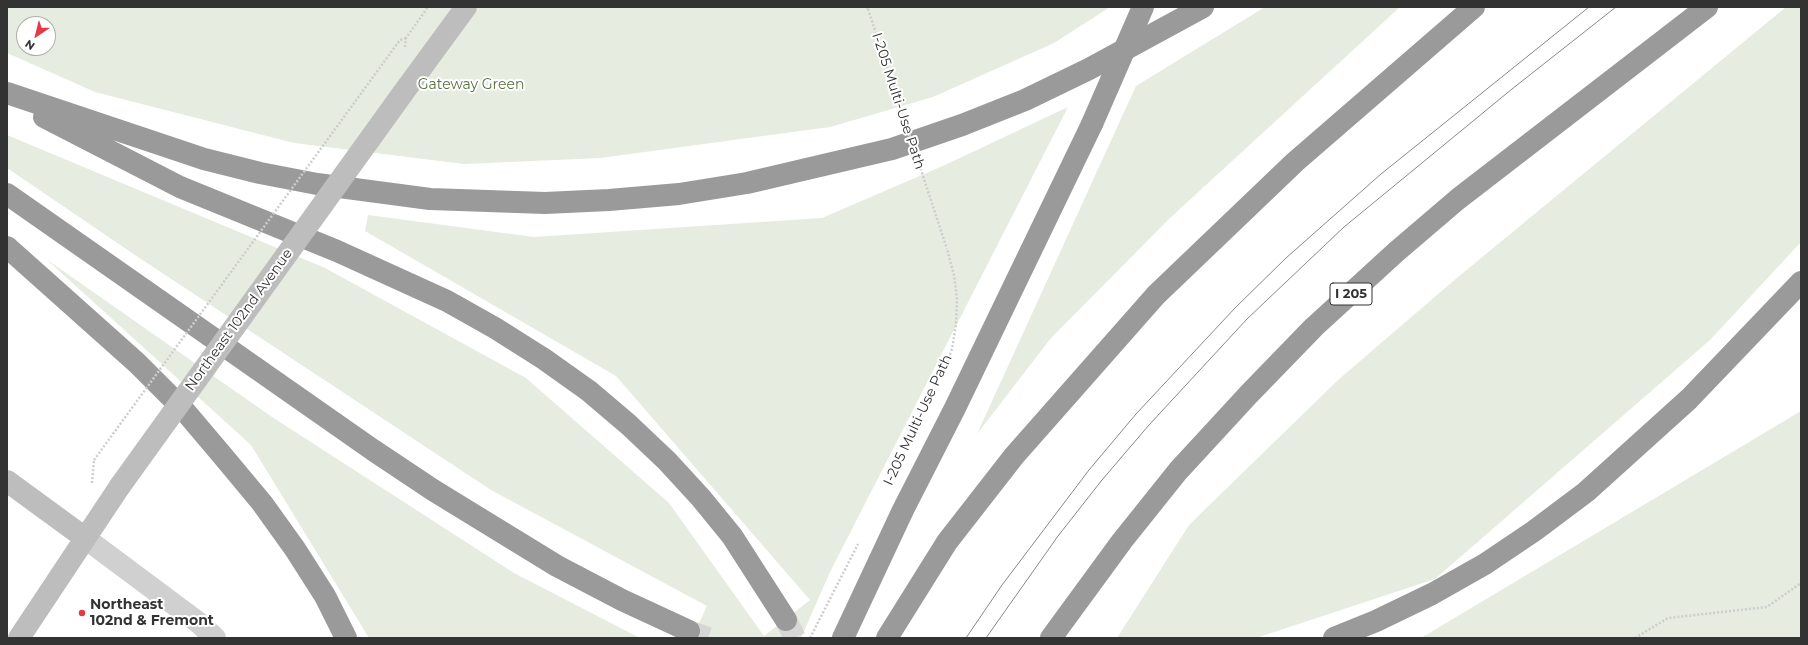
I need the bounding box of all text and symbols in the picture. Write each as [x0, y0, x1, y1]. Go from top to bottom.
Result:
north arrow [16, 16, 56, 56]
street label: I-205 Multi-Use Path [868, 31, 928, 171]
text: N [22, 37, 37, 53]
park label: Gateway Green [418, 77, 524, 93]
street label: Northeast 102nd Avenue [182, 246, 296, 394]
road number: I 205 [1330, 283, 1372, 305]
street label: I-205 Multi-Use Path [880, 352, 956, 488]
place label: Northeast 102nd & Fremont [90, 597, 214, 630]
marker: Northeast 102nd & Fremont [77, 608, 87, 618]

